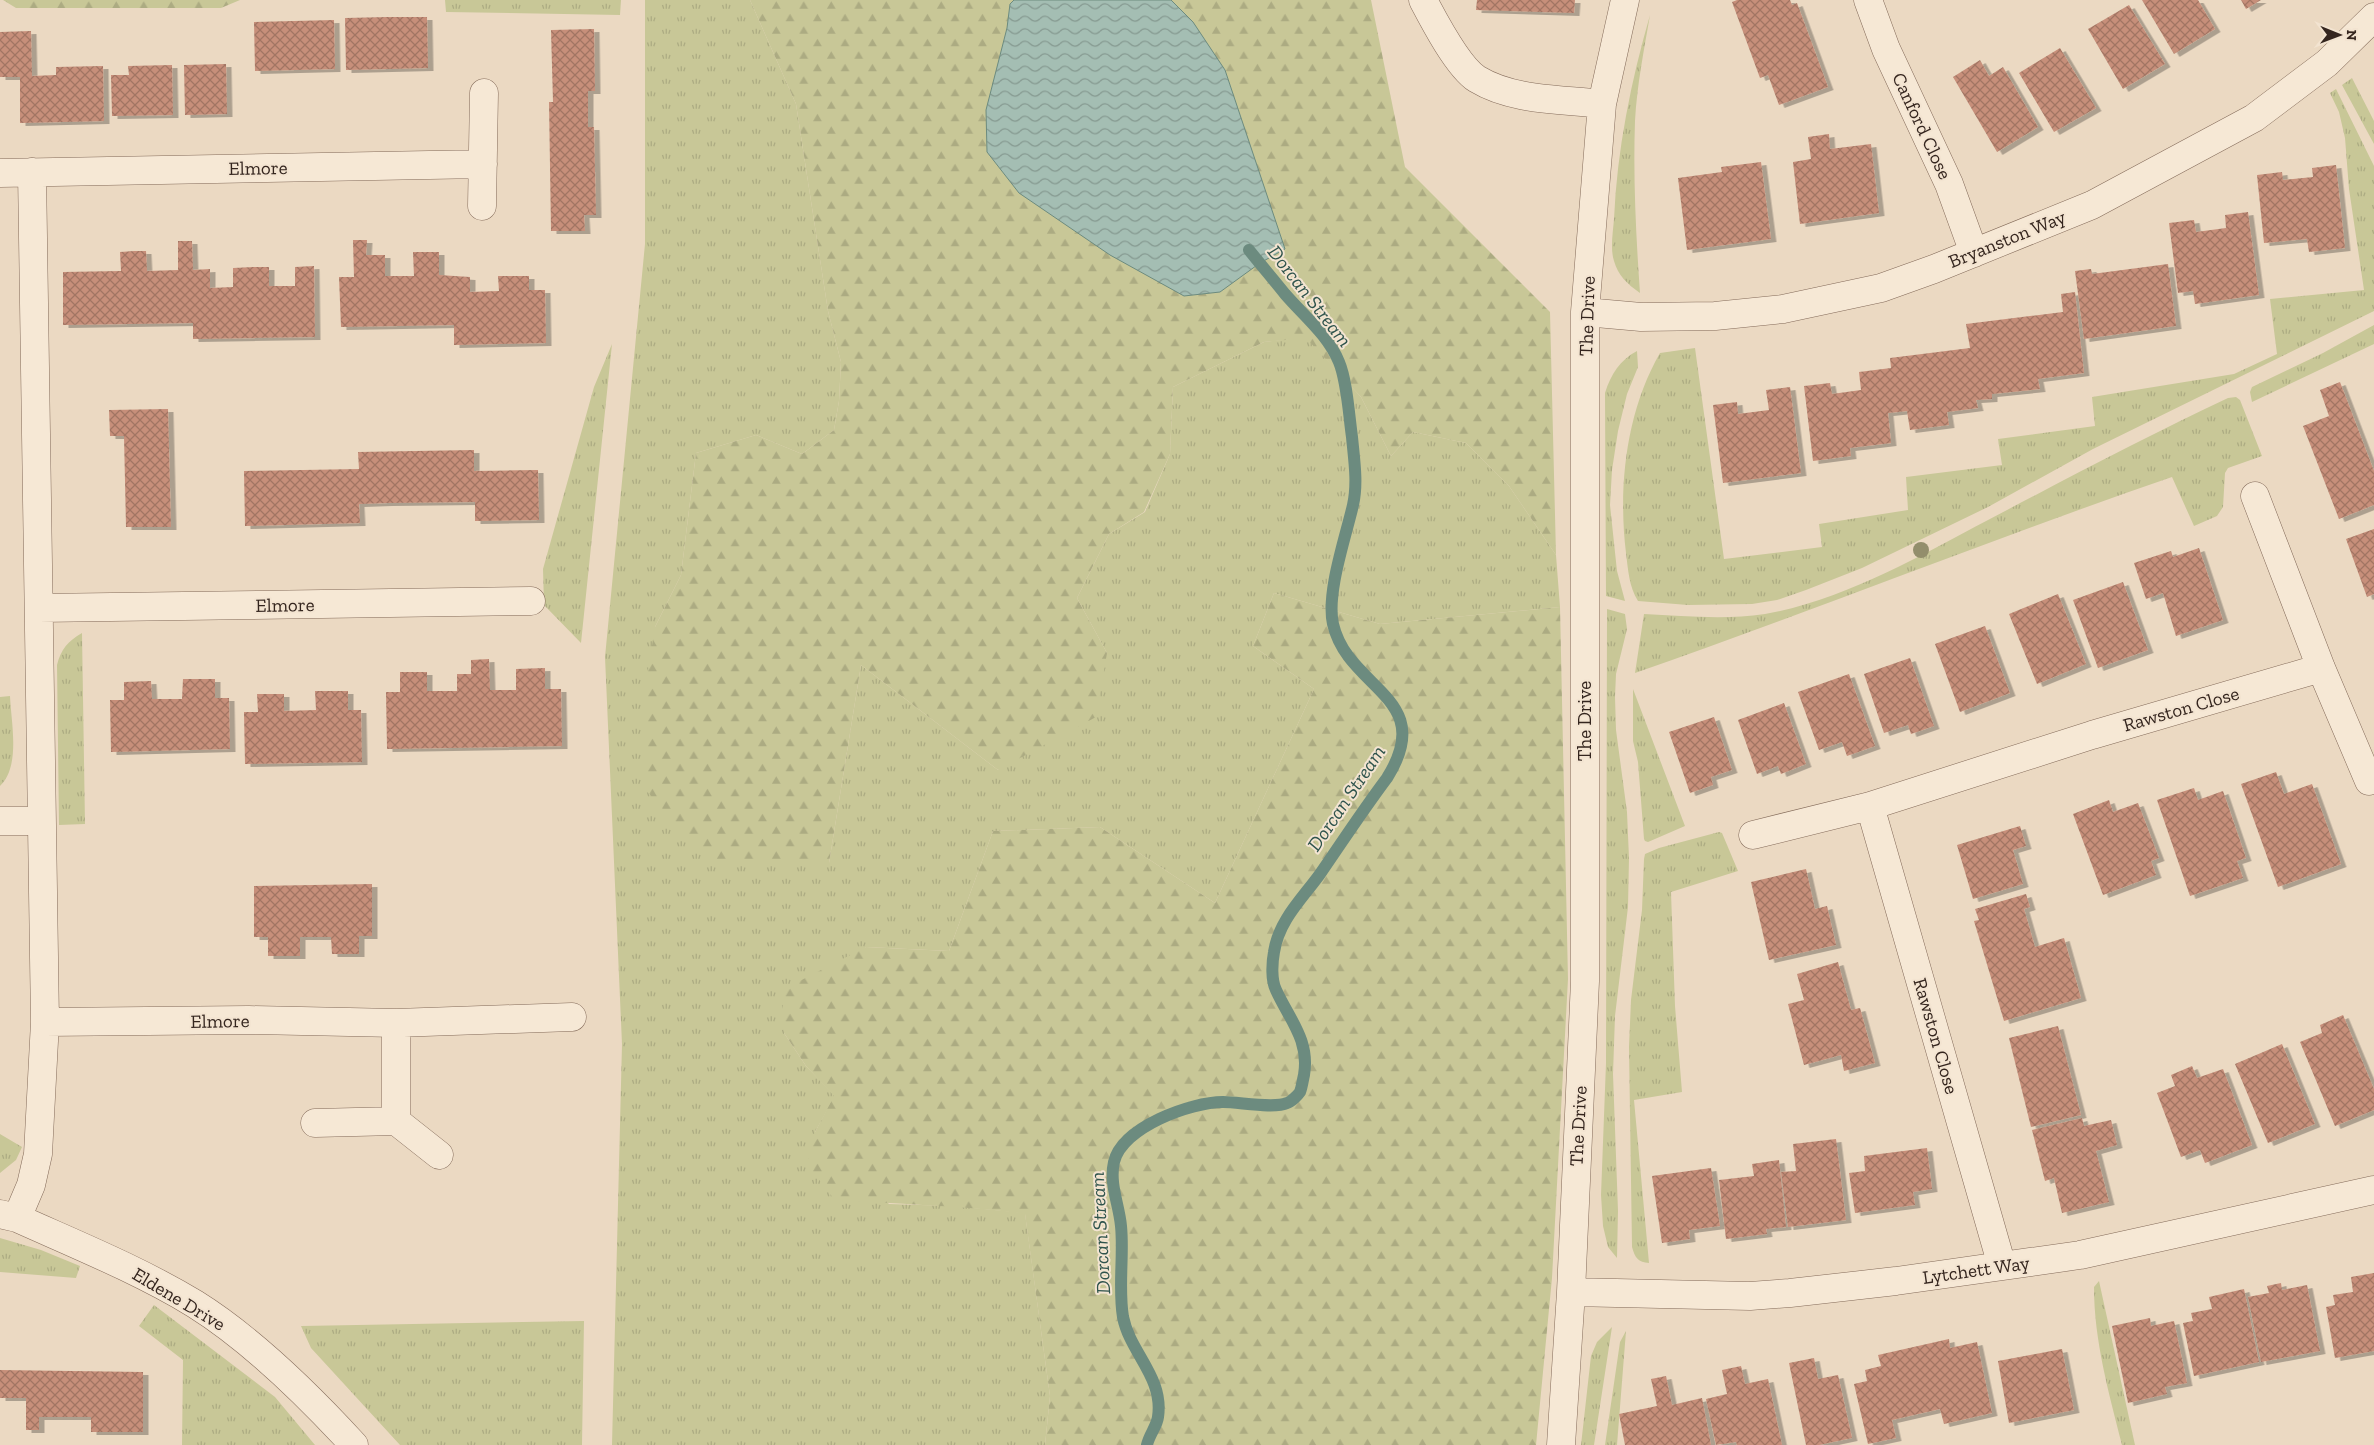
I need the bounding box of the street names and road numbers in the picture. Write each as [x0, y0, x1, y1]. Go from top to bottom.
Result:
street label: Canford Close [1887, 69, 1957, 183]
street label: Elmore [228, 156, 288, 180]
street label: Bryanston Way [1945, 205, 2069, 273]
street label: The Drive [1574, 275, 1600, 357]
street label: Elmore [255, 593, 315, 617]
street label: The Drive [1573, 681, 1596, 761]
street label: Rawston Close [2120, 681, 2242, 737]
street label: Rawston Close [1908, 975, 1964, 1097]
street label: Elmore [190, 1009, 250, 1033]
street label: The Drive [1564, 1085, 1592, 1167]
street label: Lytchett Way [1921, 1251, 2031, 1289]
street label: Eldene Drive [128, 1262, 230, 1336]

